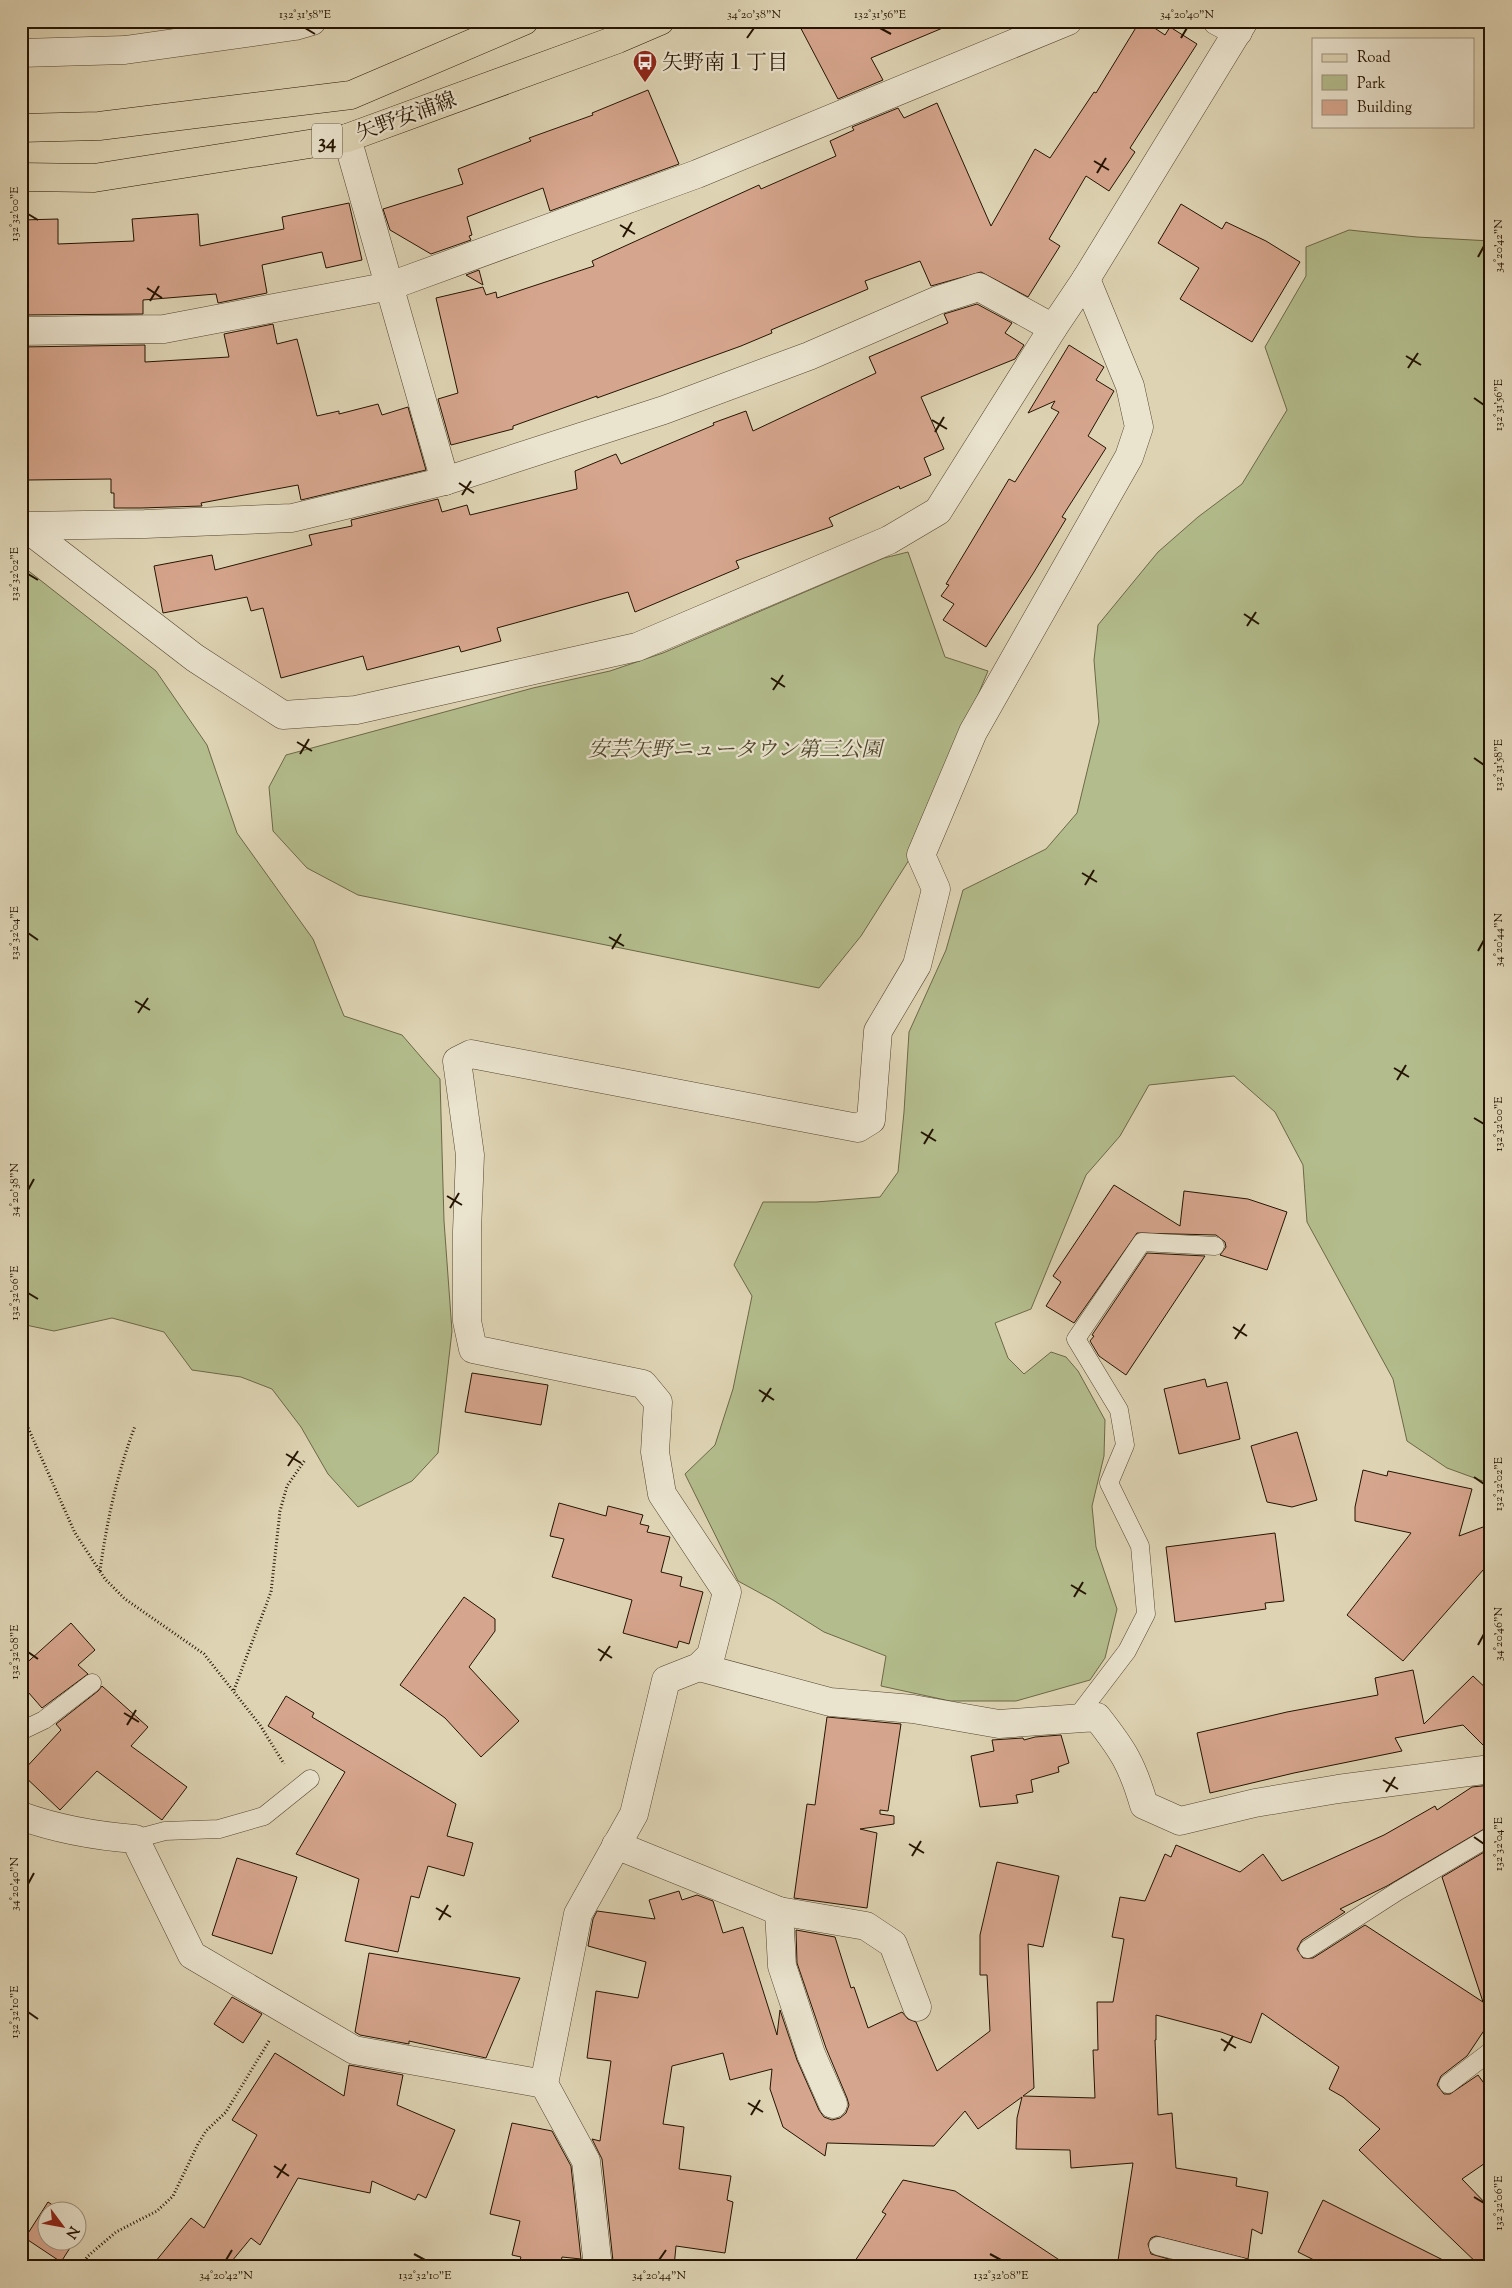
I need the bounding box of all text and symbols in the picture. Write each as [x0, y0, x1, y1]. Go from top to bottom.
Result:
text: 132°31'58"E [279, 6, 332, 24]
text: 34°20'38"N [727, 6, 781, 24]
text: 132°31'56"E [854, 6, 907, 24]
text: 34°20'40"N [1160, 6, 1214, 24]
legend [1312, 38, 1474, 128]
text: Road [1357, 48, 1391, 69]
bus stop icon: 矢野南１丁目 [632, 49, 658, 83]
place label: 矢野南１丁目 [662, 49, 788, 79]
text: Park [1357, 74, 1386, 95]
street label: 矢野安浦線 [352, 86, 461, 150]
text: Building [1357, 98, 1412, 119]
road number: 34 [312, 124, 342, 158]
text: 132°32'00"E [6, 186, 24, 241]
text: 34°20'42"N [1490, 219, 1508, 273]
text: 132°31'56"E [1490, 378, 1508, 431]
text: 132°32'02"E [6, 546, 24, 601]
park label: 安芸矢野ニュータウン第三公園 [588, 736, 885, 766]
text: 132°31'58"E [1490, 738, 1508, 791]
text: 132°32'04"E [6, 905, 24, 960]
text: 34°20'44"N [1490, 913, 1508, 967]
text: 132°32'00"E [1490, 1096, 1508, 1151]
text: 34°20'38"N [6, 1163, 24, 1217]
text: 132°32'06"E [6, 1265, 24, 1320]
text: 132°32'02"E [1490, 1456, 1508, 1511]
text: 34°20'46"N [1490, 1607, 1508, 1661]
text: 132°32'08"E [6, 1624, 24, 1679]
text: 132°32'04"E [1490, 1816, 1508, 1871]
text: 34°20'40"N [6, 1857, 24, 1911]
text: 132°32'10"E [6, 1985, 24, 2039]
text: 132°32'06"E [1490, 2175, 1508, 2230]
north arrow [38, 2200, 88, 2250]
text: N [60, 2222, 83, 2242]
text: 34°20'42"N [199, 2267, 253, 2285]
text: 132°32'10"E [398, 2267, 452, 2285]
text: 34°20'44"N [632, 2267, 686, 2285]
text: 132°32'08"E [974, 2267, 1029, 2285]

